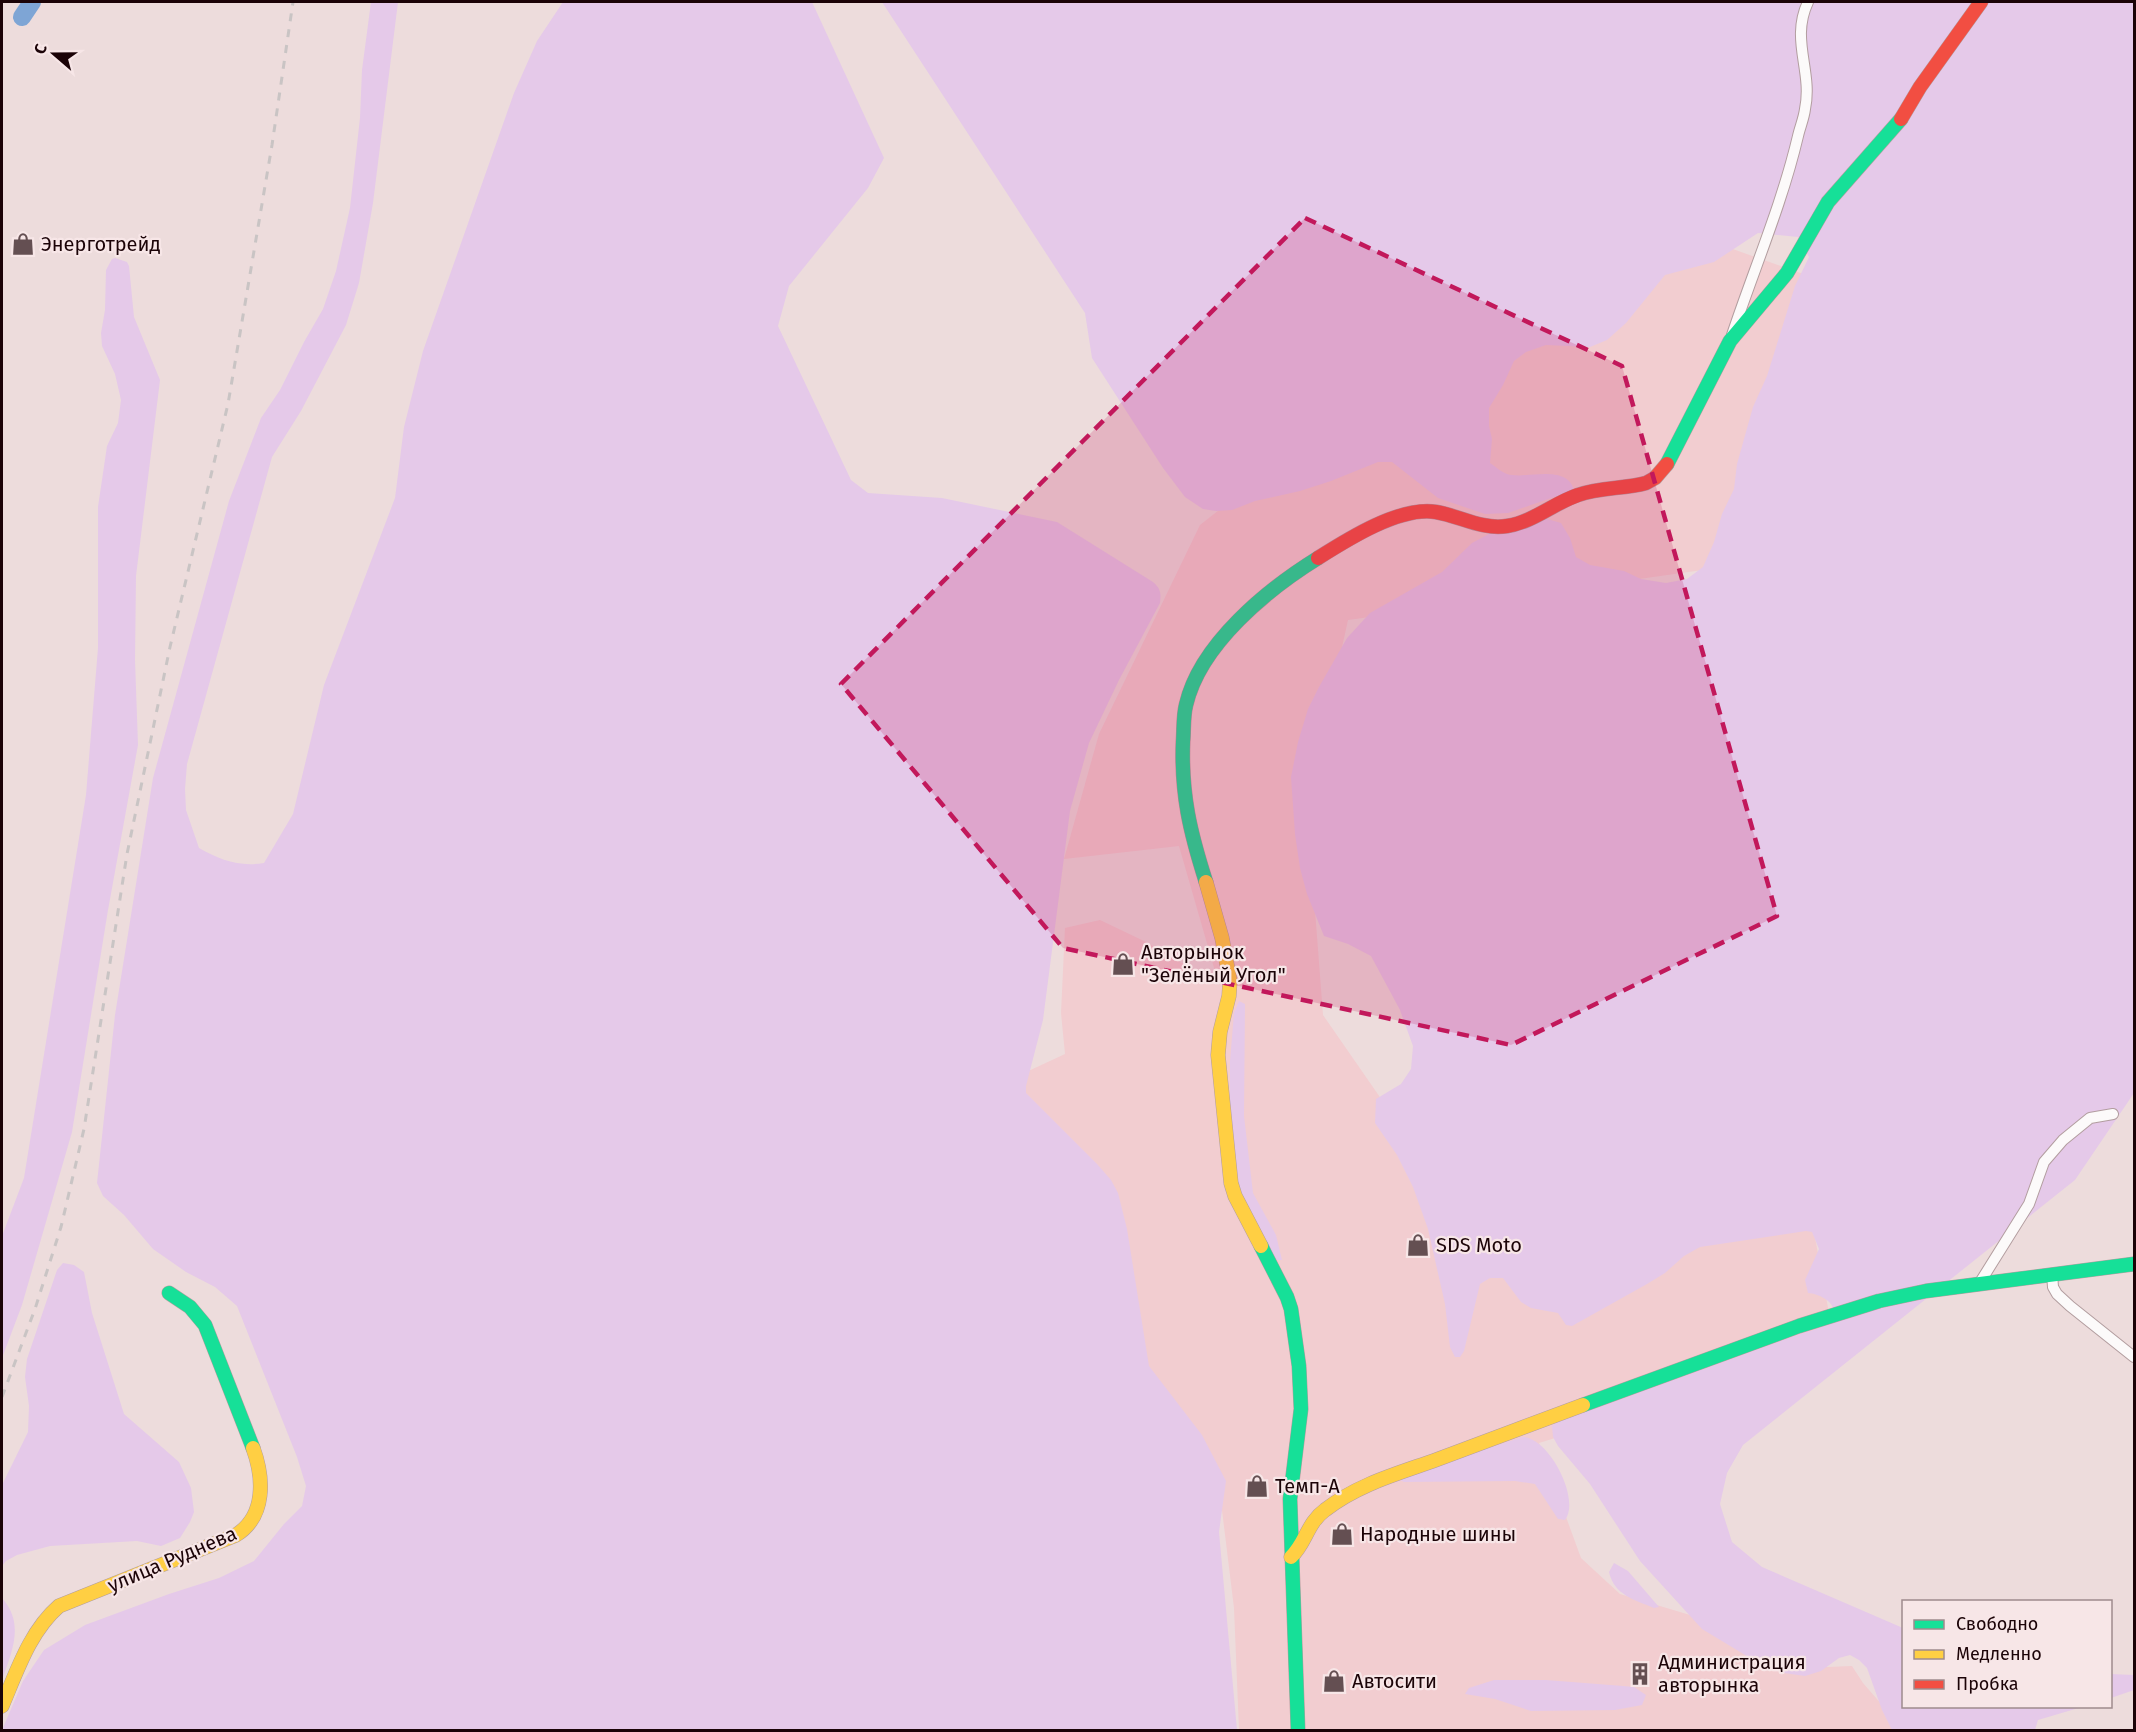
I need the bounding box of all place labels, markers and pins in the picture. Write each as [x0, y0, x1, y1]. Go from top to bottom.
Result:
shop icon: Энерготрейд [10, 231, 36, 257]
place label: Энерготрейд [41, 232, 161, 256]
place label: Авторынок "Зелёный Угол" [1141, 940, 1286, 987]
shop icon: Авторынок "Зелёный Угол" [1110, 951, 1136, 977]
shop icon: SDS Moto [1405, 1232, 1431, 1258]
place label: SDS Moto [1436, 1233, 1522, 1257]
shop icon: Темп-А [1244, 1473, 1270, 1499]
place label: Темп-А [1275, 1474, 1340, 1498]
shop icon: Народные шины [1329, 1521, 1355, 1547]
place label: Народные шины [1360, 1522, 1516, 1546]
place label: Администрация авторынка [1658, 1650, 1806, 1697]
building icon: Администрация авторынка [1627, 1661, 1653, 1687]
shop icon: Автосити [1321, 1668, 1347, 1694]
place label: Автосити [1352, 1669, 1437, 1693]

